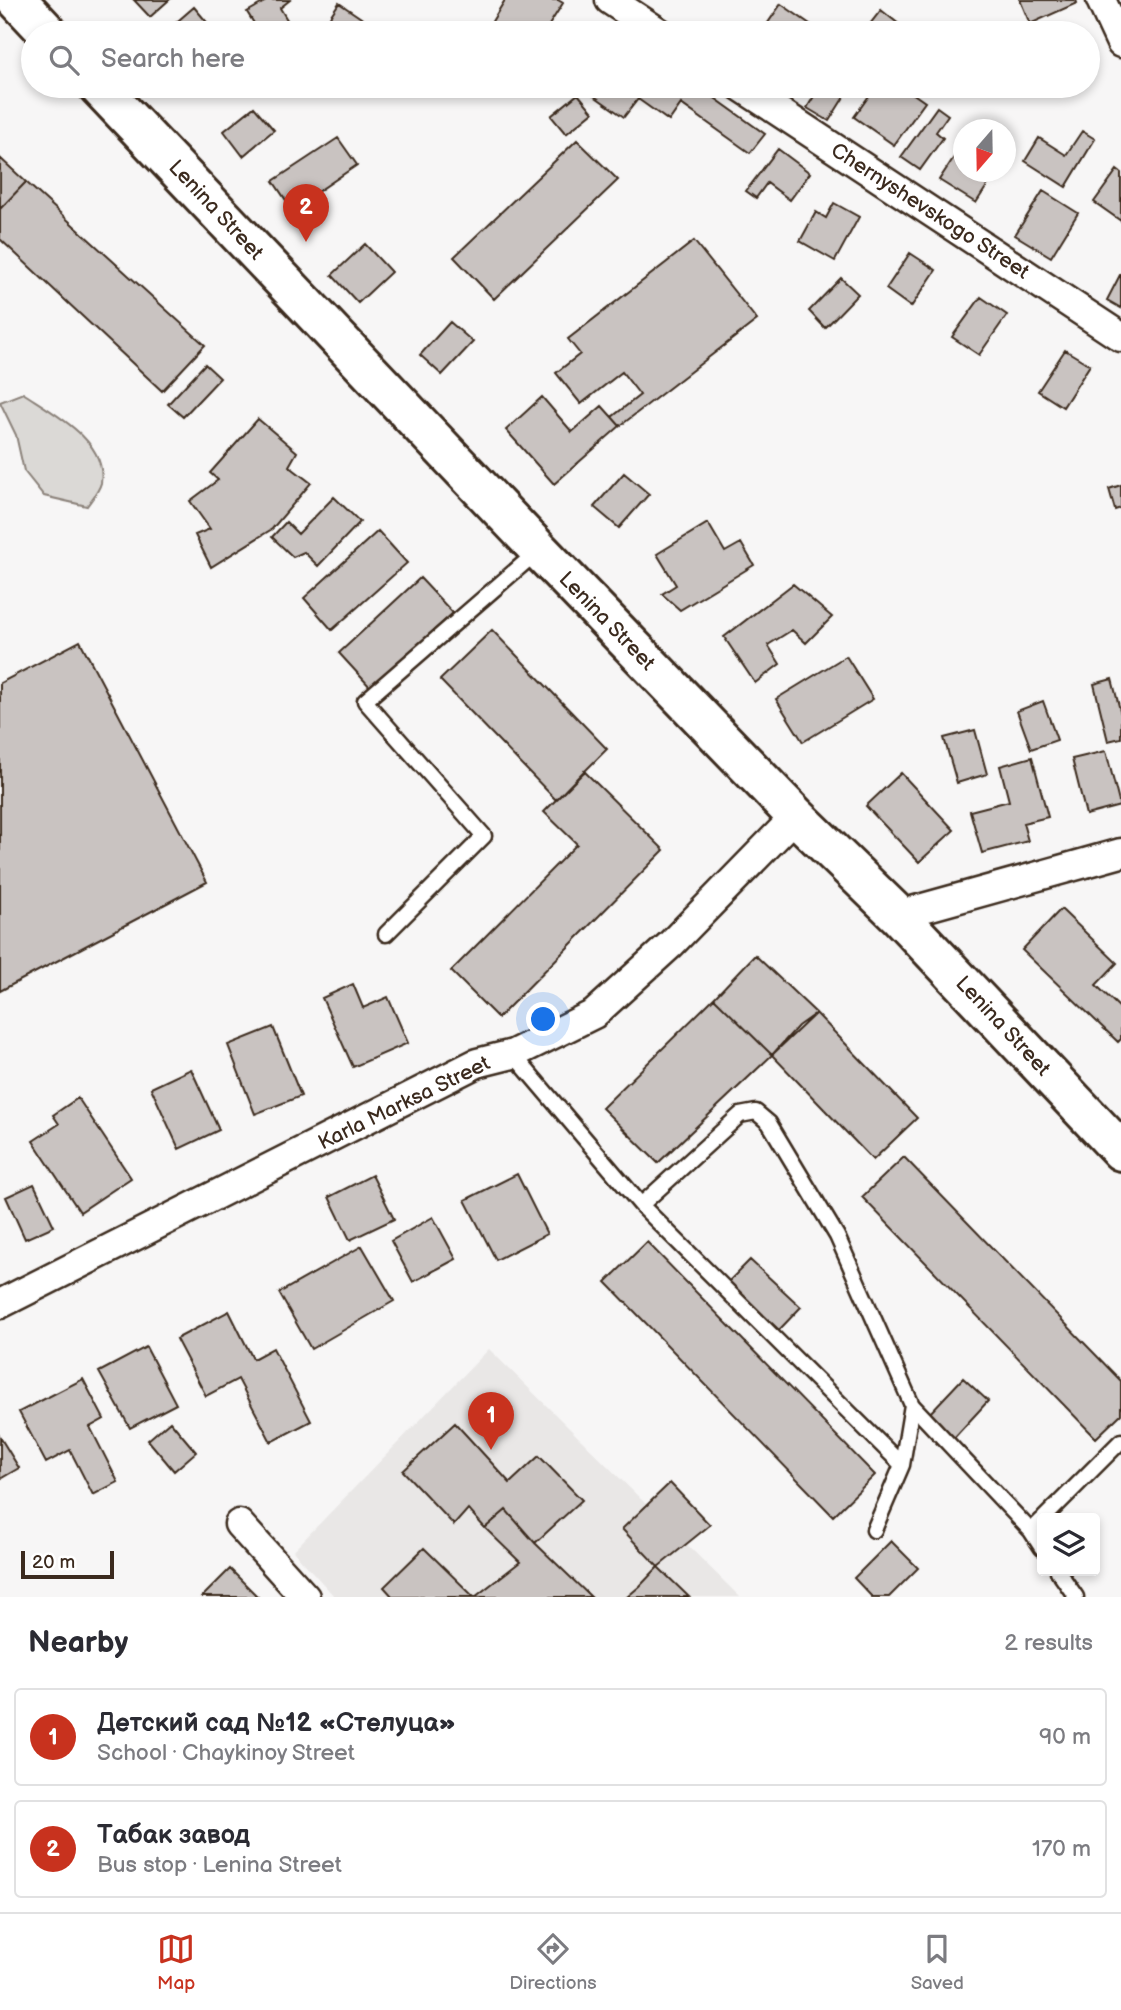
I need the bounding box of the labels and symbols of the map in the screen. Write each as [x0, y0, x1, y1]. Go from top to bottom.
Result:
north arrow [953, 119, 1016, 182]
street label: Chernyshevskogo Street [826, 138, 1034, 285]
street label: Lenina Street [163, 155, 269, 265]
pin: 2 [283, 184, 329, 242]
street label: Lenina Street [554, 567, 661, 676]
street label: Lenina Street [950, 971, 1056, 1081]
your location [526, 1002, 560, 1036]
street label: Karla Marksa Street [314, 1050, 494, 1155]
pin: 1 [468, 1392, 514, 1450]
scale bar [21, 1548, 114, 1580]

